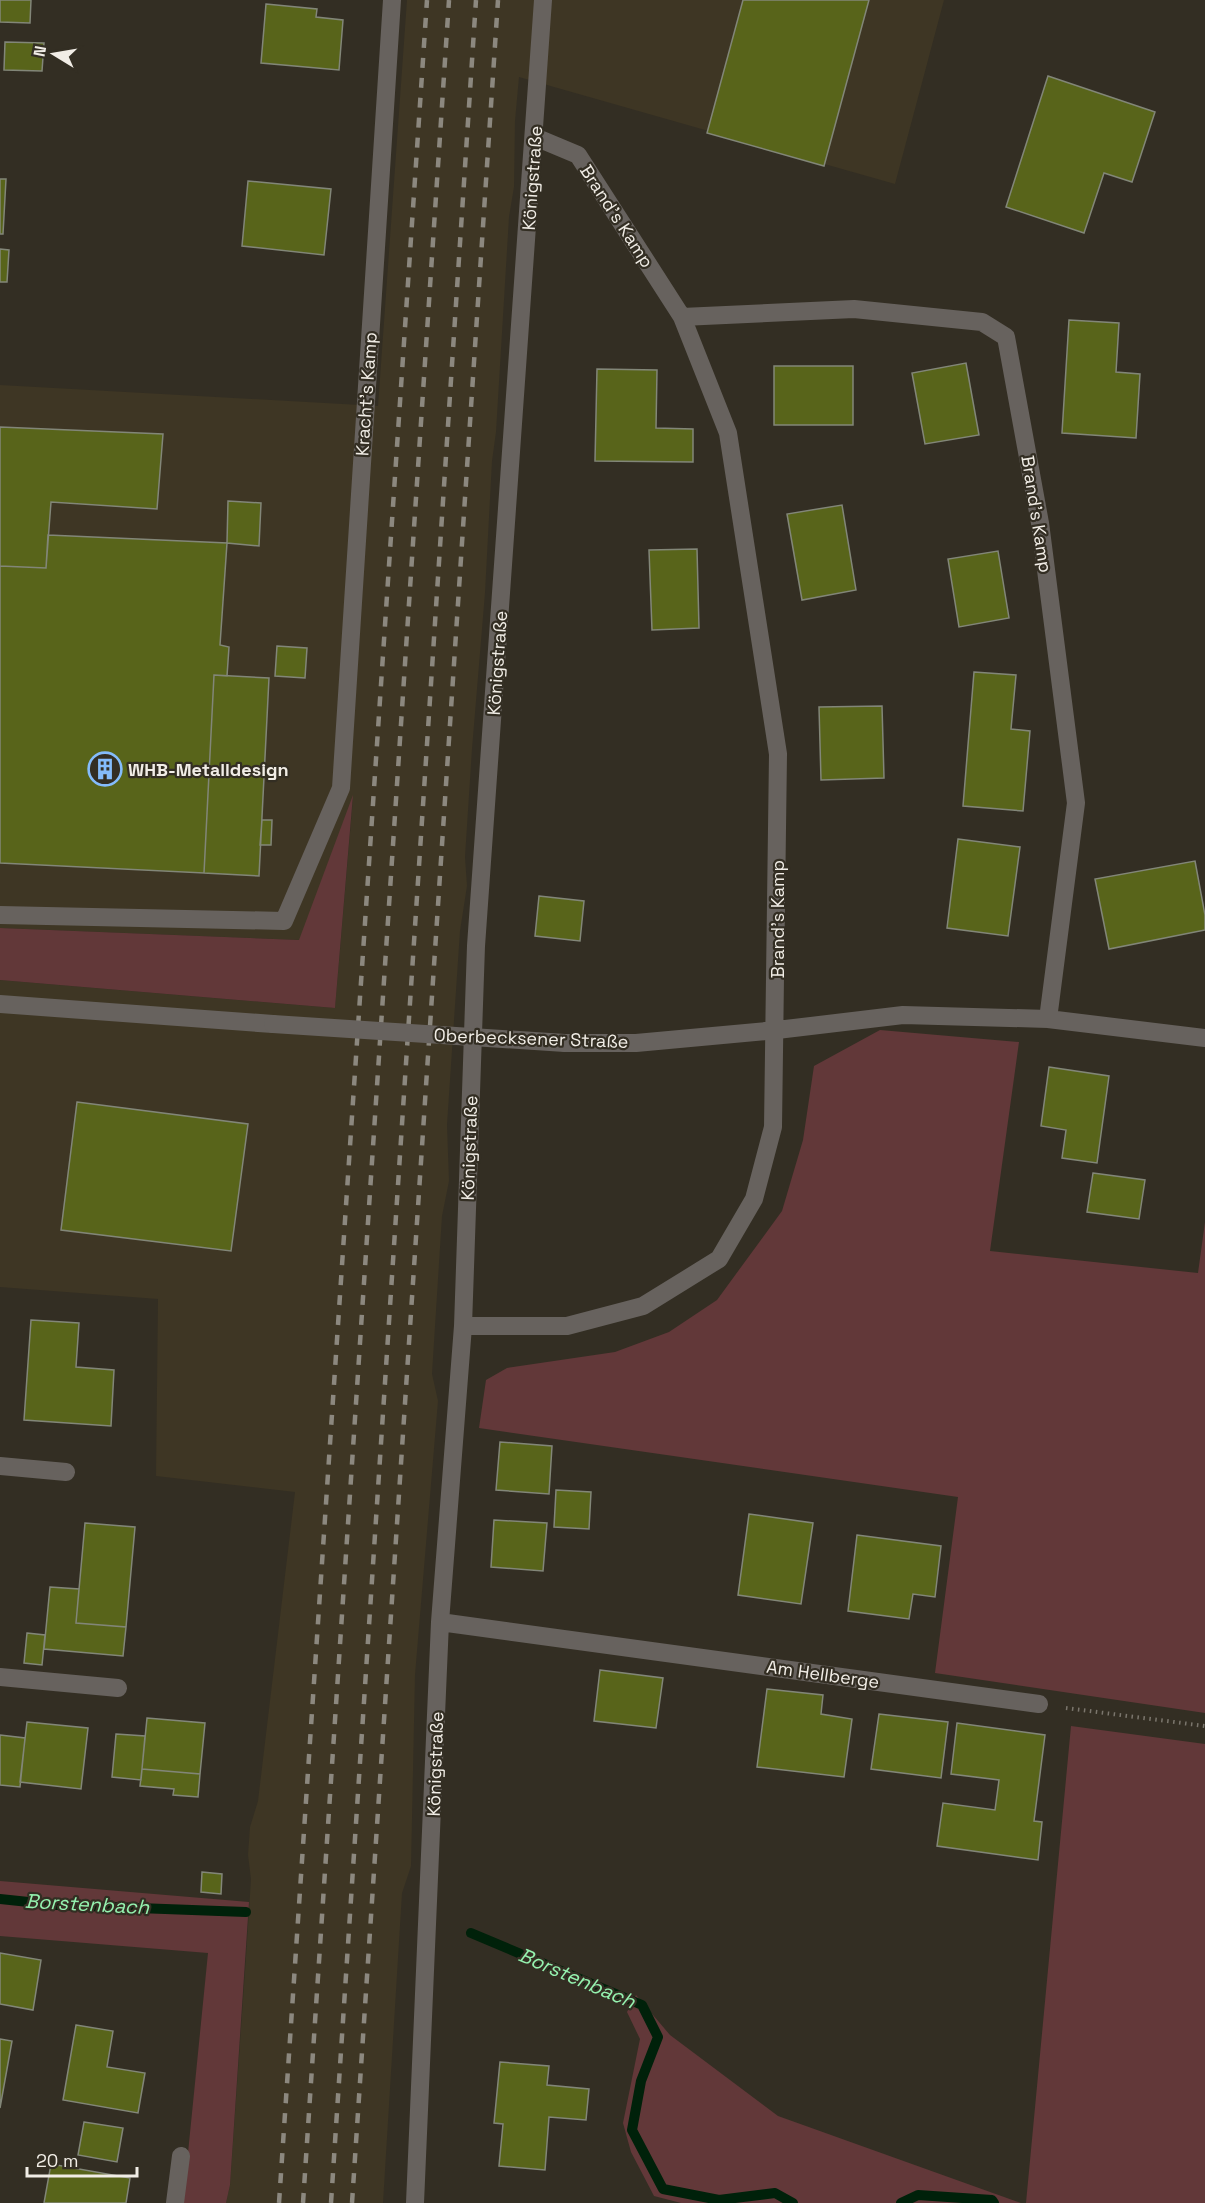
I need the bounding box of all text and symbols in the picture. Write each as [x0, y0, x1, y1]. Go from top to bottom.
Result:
north arrow [24, 24, 84, 84]
text: N [28, 44, 51, 59]
street label: Königstraße [517, 125, 547, 231]
street label: Brand's Kamp [575, 160, 659, 272]
street label: Kracht's Kamp [350, 331, 382, 457]
street label: Brand's Kamp [1016, 454, 1058, 574]
street label: Königstraße [482, 610, 512, 716]
building icon: WHB-Metalldesign [87, 751, 123, 787]
place label: WHB-Metalldesign [128, 758, 289, 781]
street label: Brand's Kamp [766, 860, 789, 978]
street label: Oberbecksener Straße [433, 1023, 629, 1053]
street label: Königstraße [456, 1095, 482, 1201]
street label: Am Hellberge [765, 1655, 881, 1693]
street label: Königstraße [422, 1711, 448, 1817]
water label: Borstenbach [24, 1888, 151, 1920]
water label: Borstenbach [515, 1942, 640, 2015]
scale bar [27, 2140, 136, 2178]
text: 20 m [36, 2149, 79, 2172]

